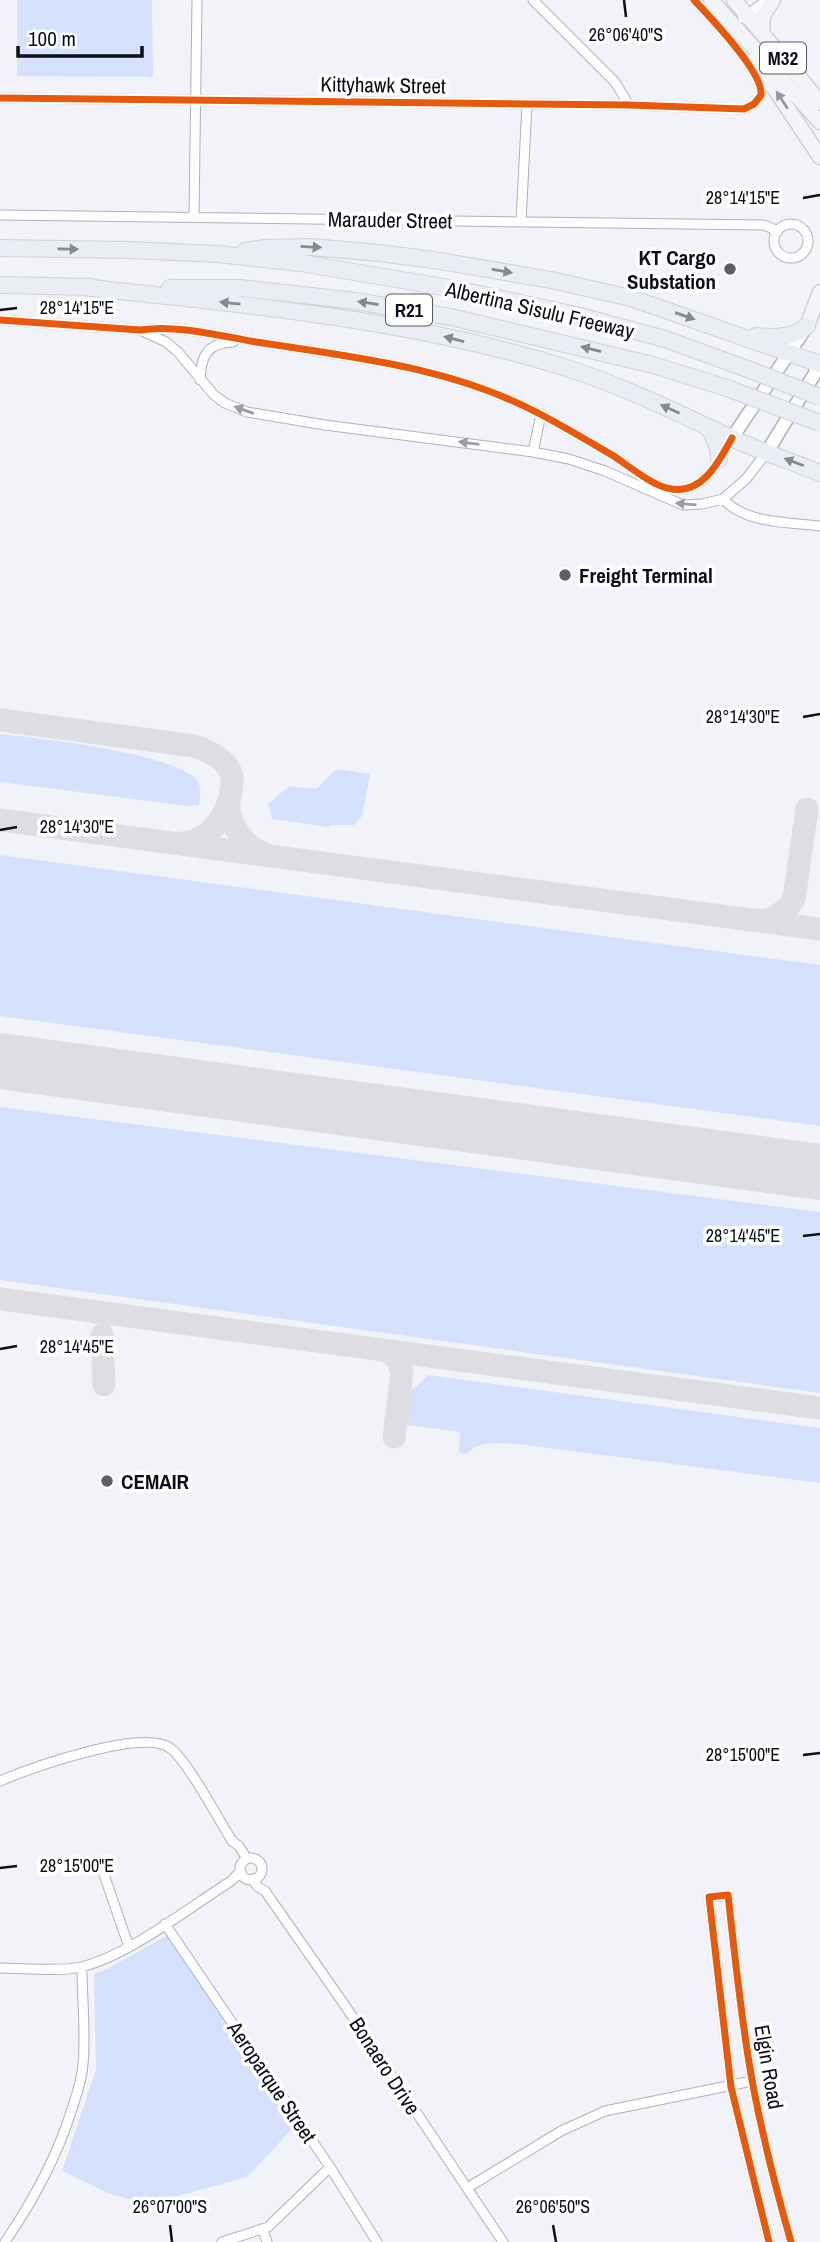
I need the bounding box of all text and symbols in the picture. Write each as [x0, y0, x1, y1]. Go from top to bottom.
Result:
scale bar [18, 14, 142, 58]
text: 26°06'40"S [589, 22, 663, 47]
text: 100 m [28, 24, 76, 53]
road number: M32 [760, 43, 806, 74]
street label: Kittyhawk Street [320, 69, 446, 101]
one-way arrow [776, 90, 789, 110]
text: 28°14'15"E [706, 185, 780, 210]
street label: Marauder Street [328, 204, 453, 236]
one-way arrow [300, 242, 322, 253]
one-way arrow [57, 243, 79, 255]
place label: KT Cargo Substation [627, 243, 716, 296]
marker: KT Cargo Substation [722, 261, 738, 277]
one-way arrow [491, 266, 513, 277]
street label: Albertina Sisulu Freeway [442, 274, 637, 346]
road number: R21 [386, 294, 432, 326]
text: 28°14'15"E [40, 295, 114, 320]
one-way arrow [357, 297, 379, 308]
one-way arrow [219, 298, 241, 309]
one-way arrow [675, 312, 696, 322]
one-way arrow [443, 333, 465, 344]
one-way arrow [580, 343, 602, 354]
one-way arrow [660, 403, 680, 415]
one-way arrow [234, 404, 255, 415]
one-way arrow [458, 437, 480, 448]
one-way arrow [783, 457, 804, 468]
one-way arrow [675, 498, 697, 509]
place label: Freight Terminal [579, 561, 713, 590]
marker: Freight Terminal [557, 567, 573, 583]
text: 28°14'30"E [706, 704, 780, 729]
text: 28°14'30"E [40, 814, 114, 839]
text: 28°14'45"E [706, 1223, 780, 1248]
text: 28°14'45"E [40, 1334, 114, 1359]
place label: CEMAIR [121, 1467, 189, 1496]
marker: CEMAIR [99, 1473, 115, 1489]
text: 28°15'00"E [706, 1742, 780, 1767]
text: 28°15'00"E [40, 1853, 114, 1878]
street label: Bonaero Drive [343, 2012, 427, 2120]
street label: Aeroparque Street [220, 2015, 323, 2149]
street label: Elgin Road [747, 2023, 791, 2111]
text: 26°07'00"S [133, 2194, 207, 2219]
text: 26°06'50"S [516, 2194, 590, 2219]

